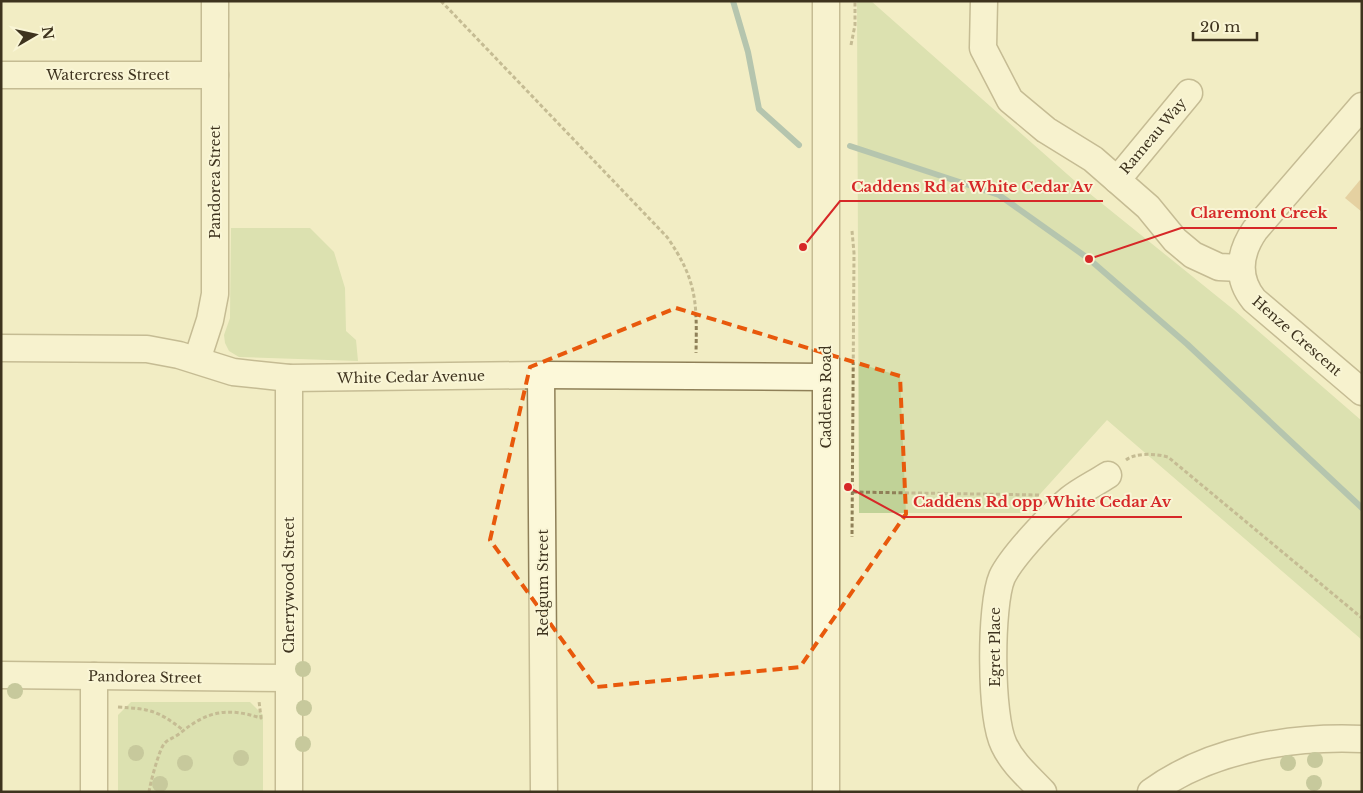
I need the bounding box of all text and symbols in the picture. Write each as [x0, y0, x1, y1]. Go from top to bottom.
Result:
north arrow [10, 10, 60, 60]
scale bar [1193, 10, 1257, 42]
text: 20 m [1200, 17, 1240, 36]
text: N [38, 25, 58, 41]
street label: Watercress Street [45, 66, 171, 84]
street label: Rameau Way [1116, 94, 1190, 178]
street label: Pandorea Street [206, 124, 224, 239]
callout: Caddens Rd at White Cedar Av [840, 171, 1103, 201]
text: Caddens Rd at White Cedar Av [851, 177, 1093, 196]
callout: Claremont Creek [1181, 198, 1337, 228]
text: Claremont Creek [1191, 203, 1328, 222]
street label: Henze Crescent [1249, 292, 1346, 380]
street label: Caddens Road [817, 345, 835, 449]
street label: White Cedar Avenue [336, 367, 485, 387]
callout: Caddens Rd opp White Cedar Av [903, 487, 1182, 517]
text: Caddens Rd opp White Cedar Av [913, 492, 1172, 511]
street label: Cherrywood Street [280, 516, 298, 653]
street label: Redgum Street [534, 529, 552, 637]
street label: Egret Place [986, 607, 1004, 687]
street label: Pandorea Street [88, 667, 203, 687]

